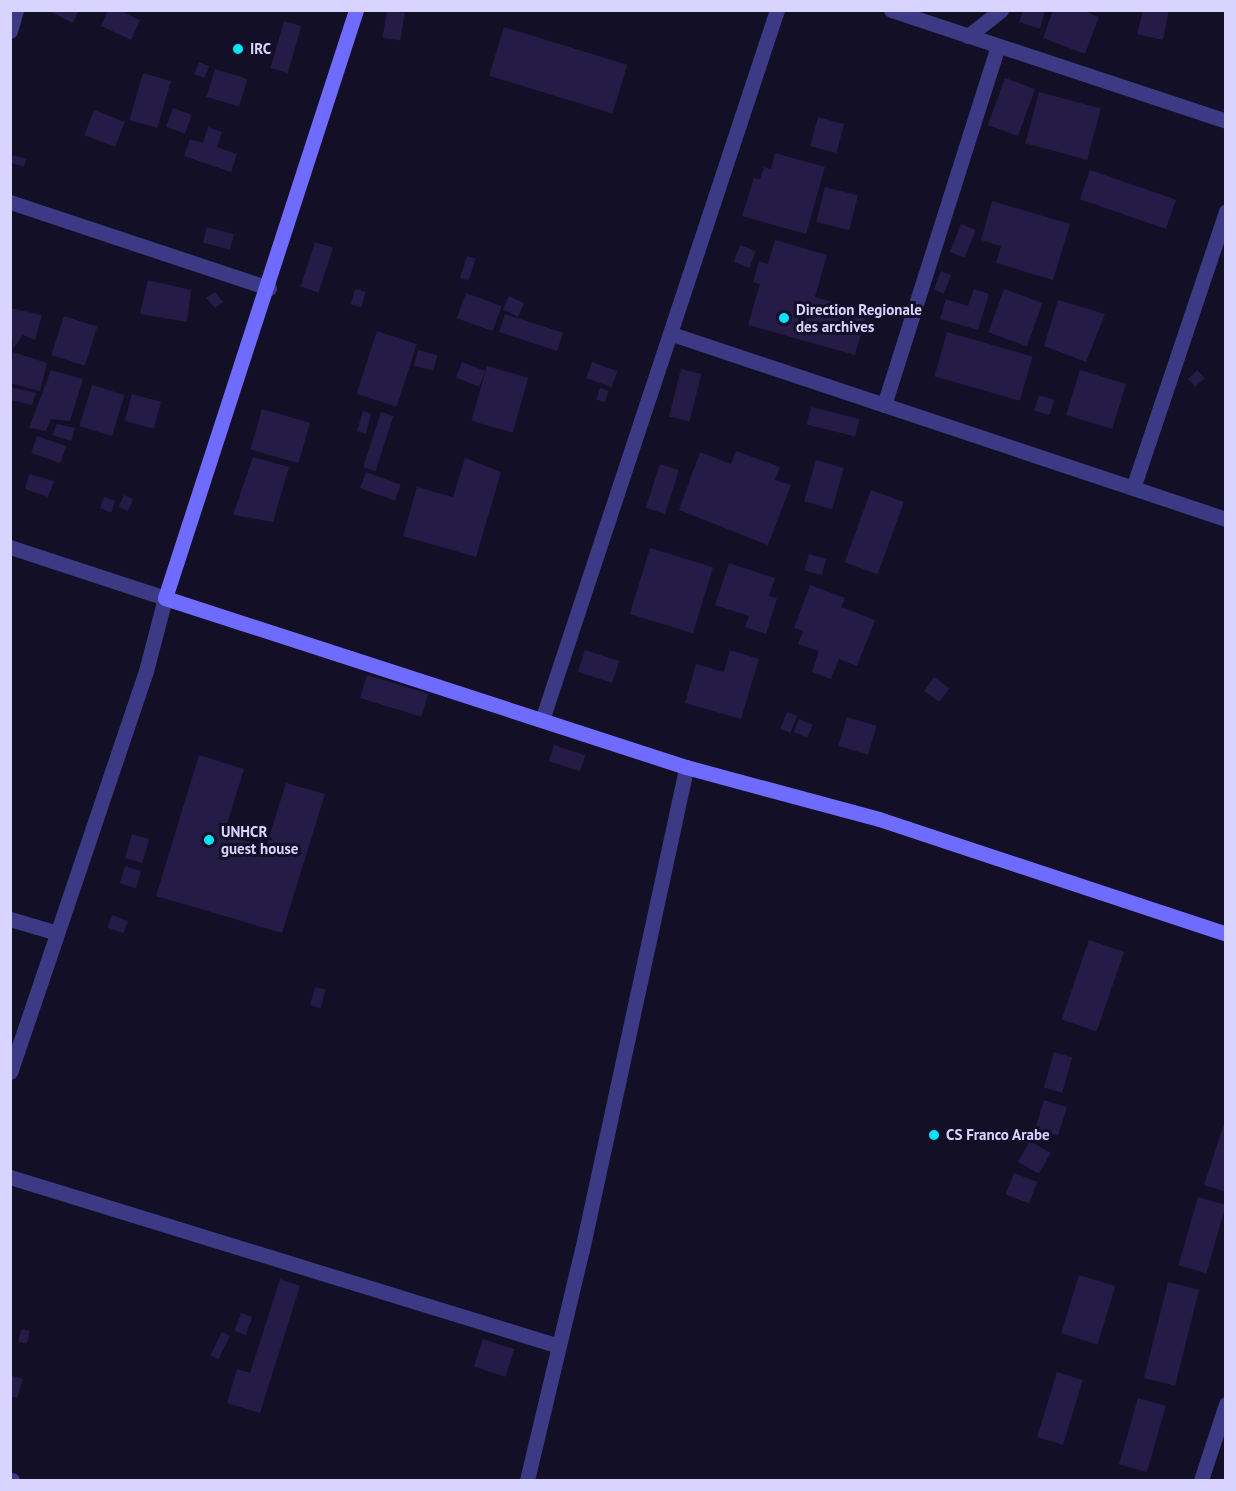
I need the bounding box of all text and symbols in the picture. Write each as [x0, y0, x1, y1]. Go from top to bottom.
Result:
place label: IRC [250, 40, 271, 58]
marker: IRC [231, 42, 245, 56]
place label: Direction Regionale des archives [796, 300, 922, 335]
marker: Direction Regionale des archives [777, 311, 791, 325]
place label: UNHCR guest house [221, 822, 298, 857]
marker: UNHCR guest house [202, 833, 216, 847]
place label: CS Franco Arabe [946, 1126, 1050, 1144]
marker: CS Franco Arabe [927, 1128, 941, 1142]

